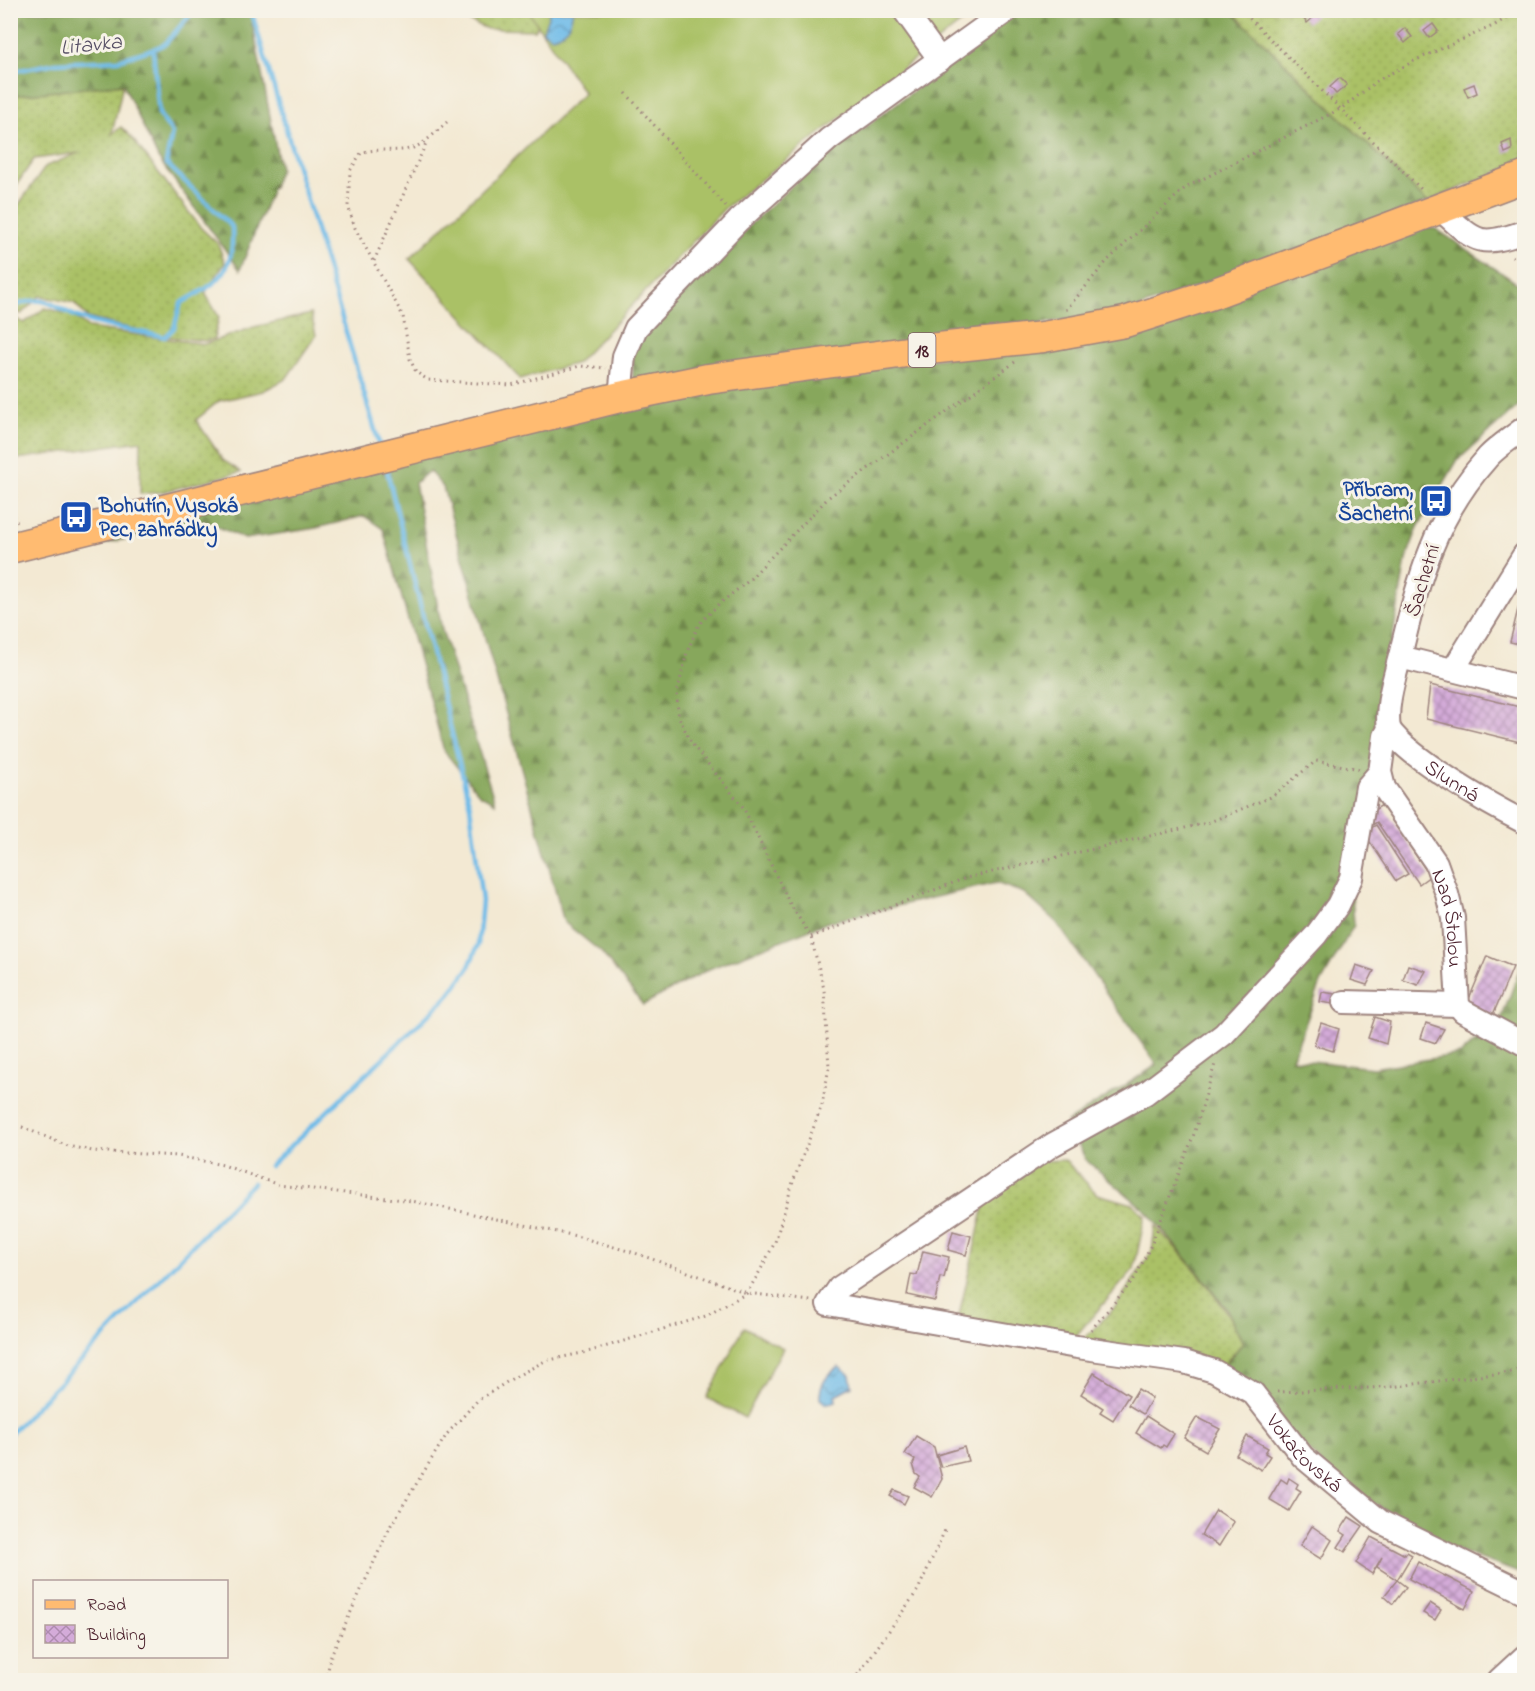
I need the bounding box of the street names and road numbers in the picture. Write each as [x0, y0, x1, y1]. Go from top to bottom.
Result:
road number: 18 [908, 333, 936, 367]
street label: Šachetní [1399, 540, 1449, 621]
street label: Slunná [1417, 753, 1485, 811]
street label: Nad Štolou [1422, 865, 1469, 968]
street label: Vokačovská [1257, 1408, 1348, 1501]

